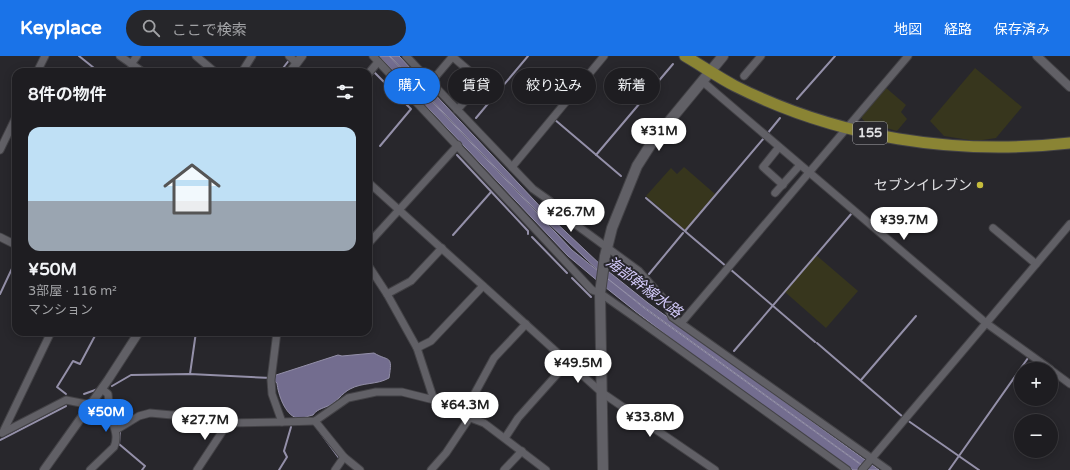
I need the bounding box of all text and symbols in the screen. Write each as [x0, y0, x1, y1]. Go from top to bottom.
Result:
search box [126, 10, 406, 46]
text: Keyplace [20, 17, 102, 39]
icon: search [140, 17, 162, 39]
text: ここで検索 [172, 21, 247, 39]
text: 地図 [894, 21, 922, 38]
text: 経路 [944, 21, 972, 38]
text: 保存済み [994, 21, 1050, 38]
chip: 購入 [384, 68, 440, 104]
chip: 賃貸 [448, 68, 504, 104]
chip: 絞り込み [512, 68, 596, 104]
chip: 新着 [604, 68, 660, 104]
icon: filters [334, 81, 356, 103]
text: 8件の物件 [28, 84, 107, 105]
pin: ¥31M [635, 118, 683, 152]
road number: 155 [853, 122, 887, 144]
text: ¥31M [640, 123, 678, 139]
icon: home [156, 153, 228, 225]
place label: セブンイレブン [874, 177, 972, 194]
marker: セブンイレブン [975, 180, 985, 190]
pin: ¥26.7M [538, 199, 604, 233]
text: ¥26.7M [547, 204, 595, 220]
pin: ¥39.7M [871, 207, 937, 241]
text: ¥39.7M [880, 212, 928, 228]
water label: 海部幹線水路 [603, 253, 687, 322]
text: ¥50M [28, 259, 77, 280]
text: 3部屋 · 116 m² [28, 283, 117, 299]
text: マンション [28, 302, 93, 318]
pin: ¥49.5M [545, 350, 611, 384]
text: ¥49.5M [554, 355, 602, 371]
map controls [1014, 362, 1058, 458]
button: + [1014, 362, 1058, 406]
pin: ¥64.3M [432, 392, 498, 426]
text: ¥64.3M [441, 397, 489, 413]
pin: ¥50M [82, 399, 130, 433]
text: ¥50M [87, 404, 125, 420]
pin: ¥33.8M [617, 404, 683, 438]
pin: ¥27.7M [172, 407, 238, 441]
text: ¥33.8M [626, 409, 674, 425]
text: ¥27.7M [181, 412, 229, 428]
button: − [1014, 414, 1058, 458]

